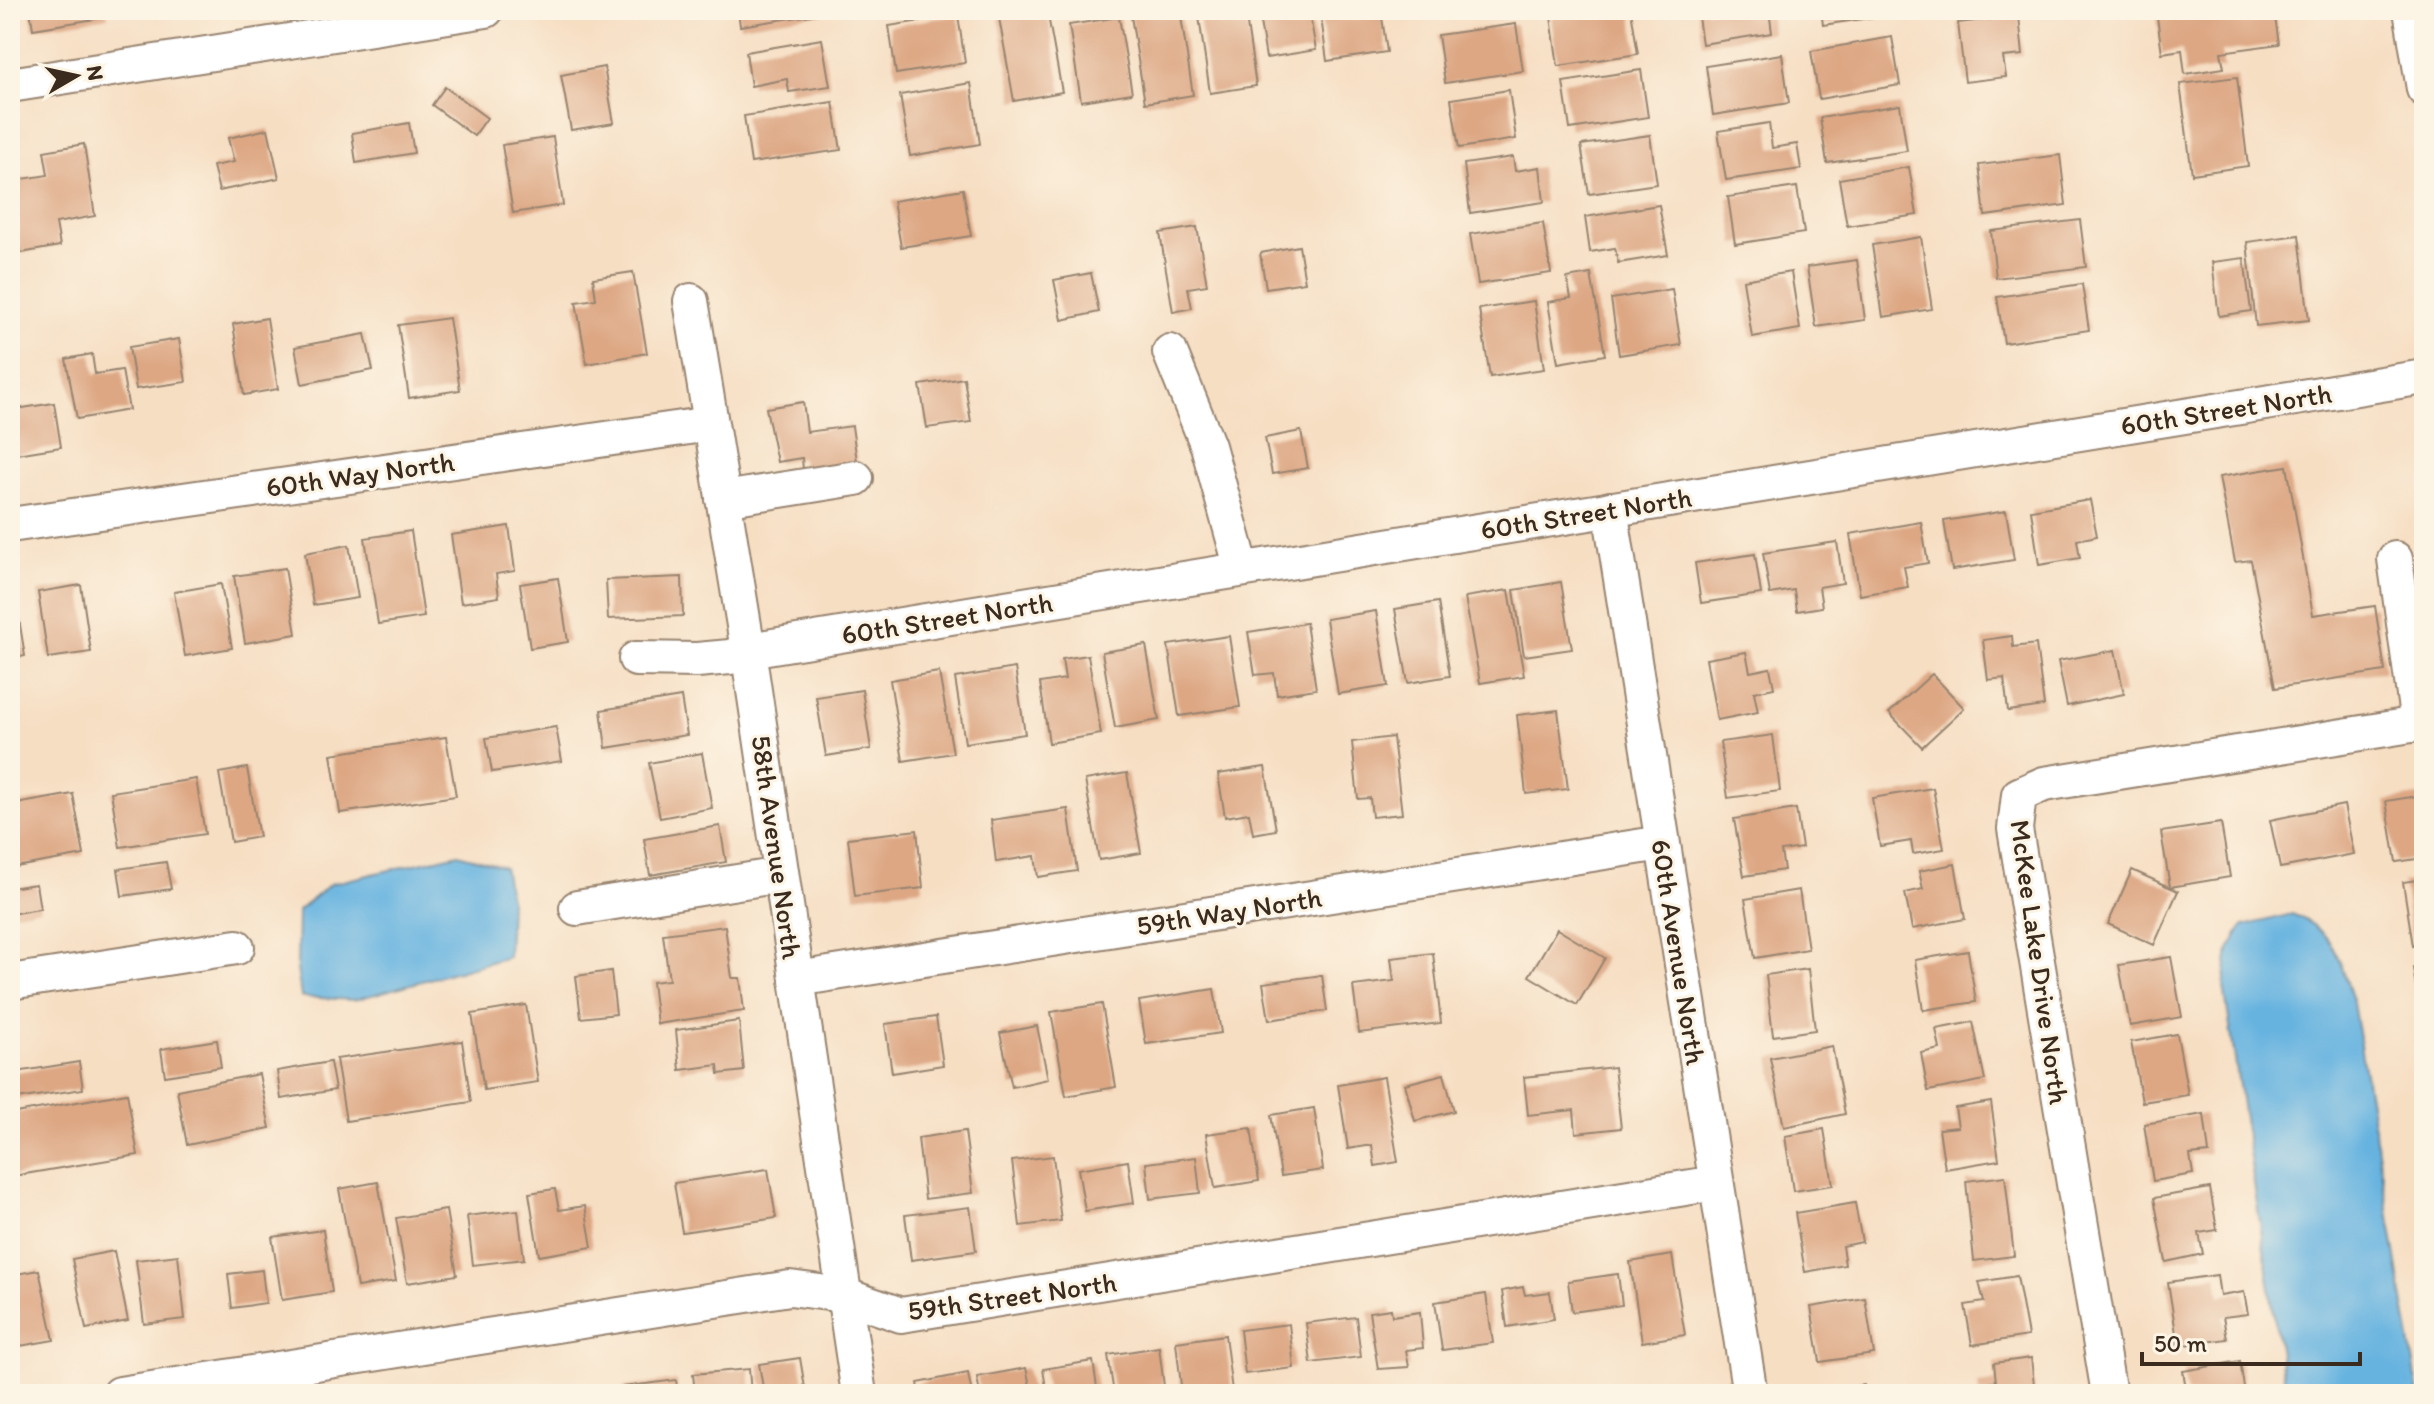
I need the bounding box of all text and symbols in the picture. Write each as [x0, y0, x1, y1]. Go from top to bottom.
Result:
north arrow [36, 36, 116, 116]
text: N [81, 63, 110, 82]
street label: 60th Street North [2118, 376, 2334, 442]
street label: 60th Way North [264, 444, 456, 504]
street label: 60th Street North [1478, 480, 1694, 546]
street label: 60th Street North [839, 585, 1055, 651]
street label: 58th Avenue North [744, 733, 810, 961]
street label: McKee Lake Drive North [2003, 818, 2077, 1107]
street label: 60th Avenue North [1644, 837, 1714, 1067]
street label: 59th Way North [1134, 880, 1324, 942]
street label: 59th Street North [905, 1265, 1119, 1327]
scale bar [2142, 1316, 2360, 1366]
text: 50 m [2154, 1329, 2207, 1358]

